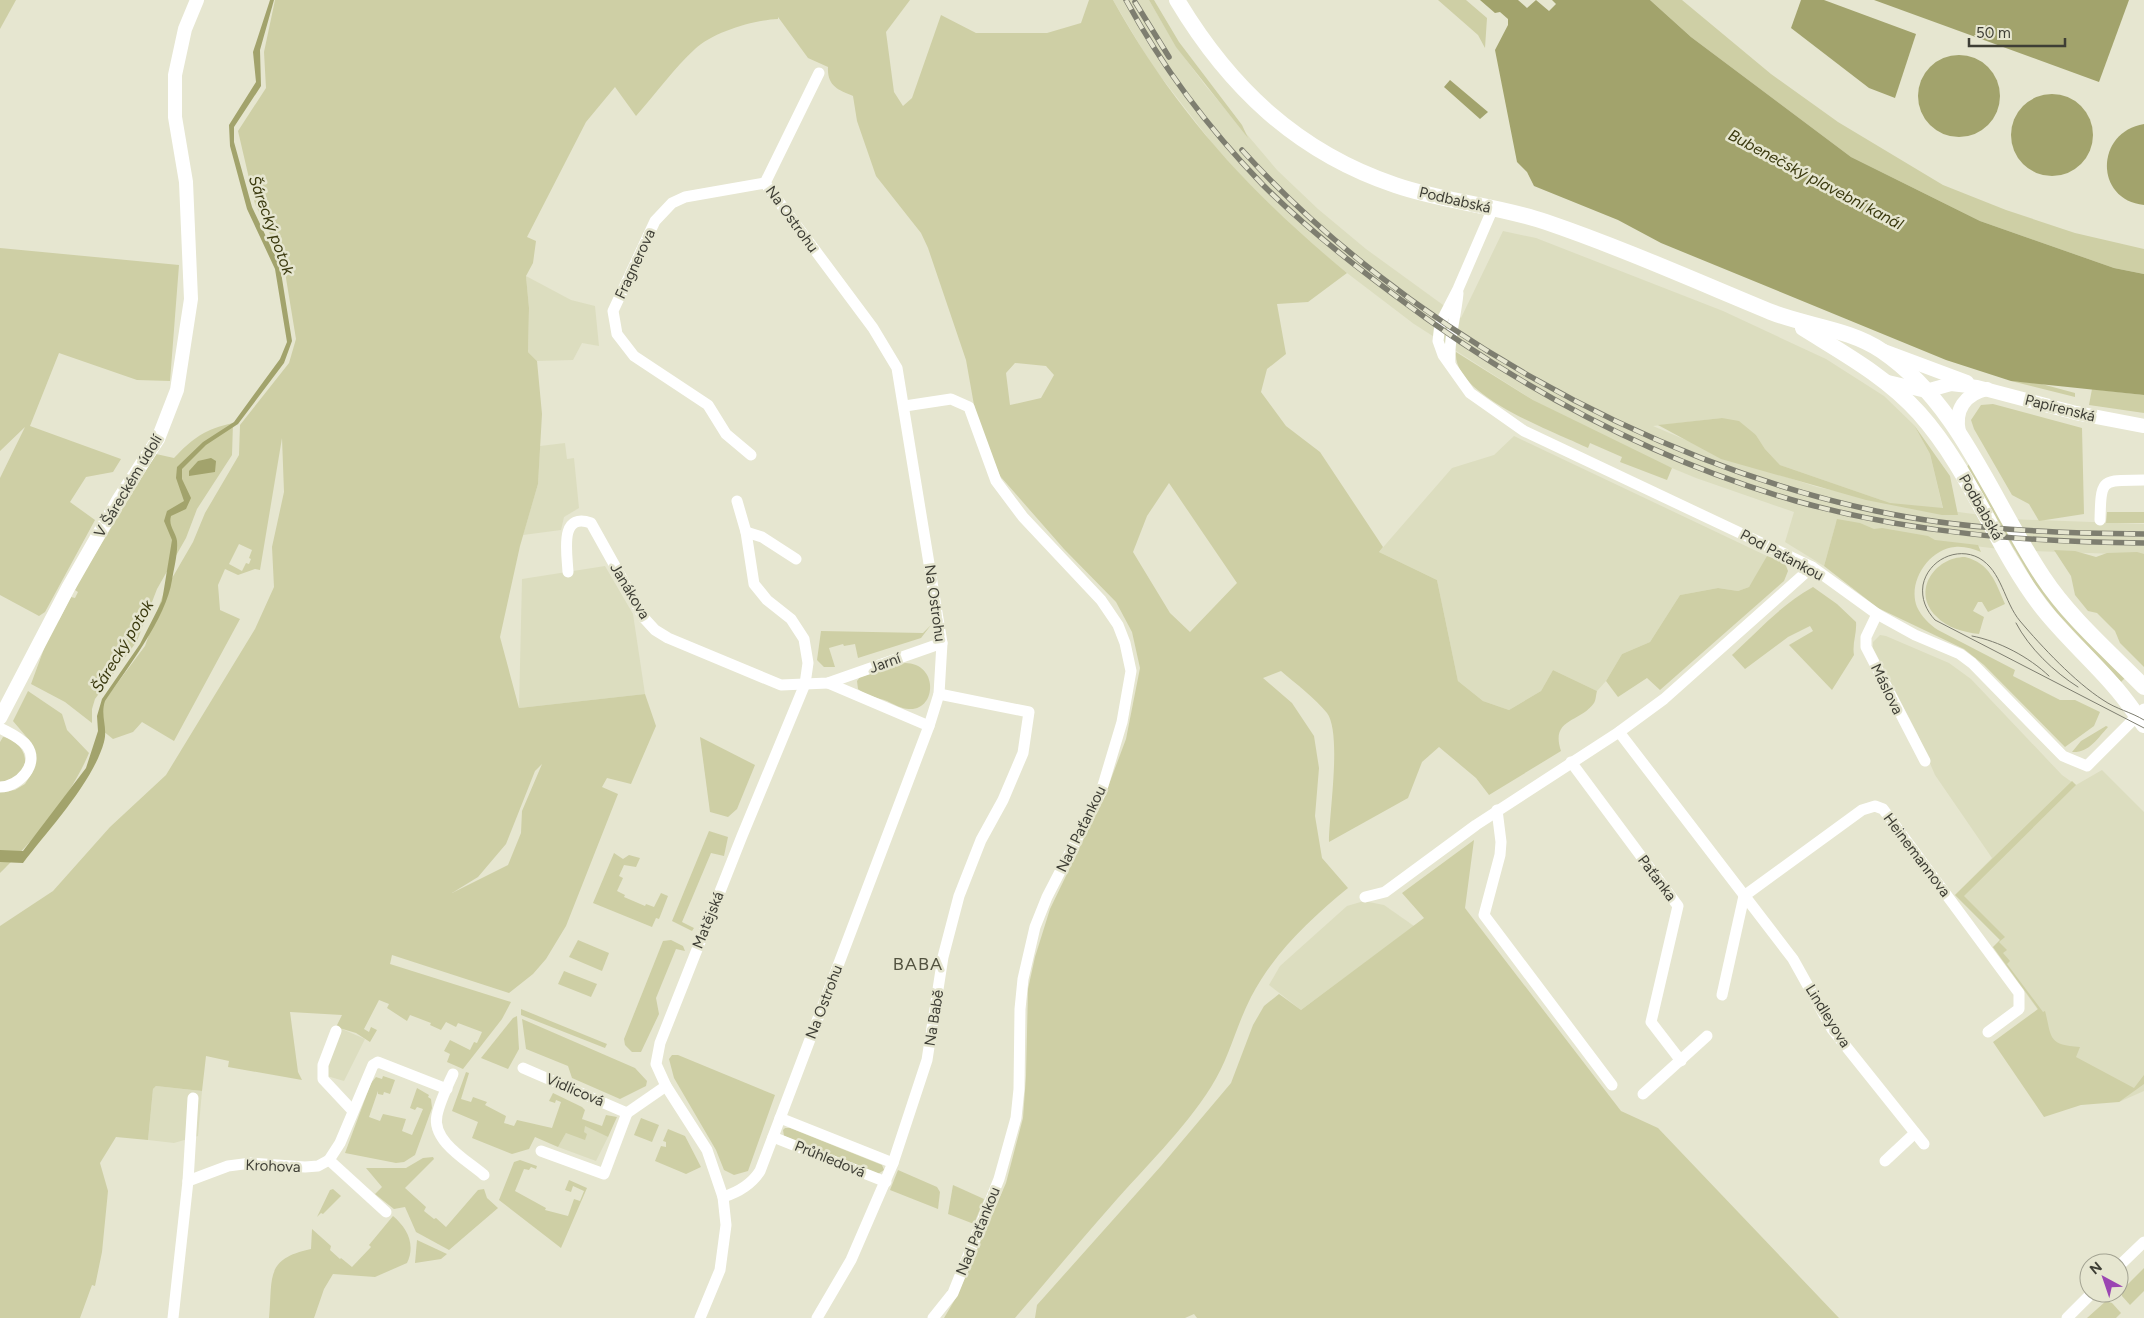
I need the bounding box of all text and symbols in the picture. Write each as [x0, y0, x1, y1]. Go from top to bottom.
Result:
scale bar [1969, 15, 2065, 47]
text: 50 m [1976, 24, 2011, 42]
water label: Bubenečský plavební kanál [1725, 125, 1907, 234]
water label: Šárecký potok [245, 173, 299, 279]
street label: Na Ostrohu [762, 182, 822, 256]
street label: Podbabská [1417, 183, 1493, 217]
street label: Fragnerova [611, 226, 659, 302]
street label: Papírenská [2023, 391, 2097, 425]
street label: V Šáreckém údolí [90, 430, 167, 541]
street label: Podbabská [1955, 471, 2007, 543]
street label: Pod Paťankou [1737, 526, 1827, 584]
street label: Janákova [606, 560, 654, 622]
street label: Na Ostrohu [921, 563, 949, 643]
water label: Šárecký potok [87, 596, 158, 696]
street label: Jarní [867, 649, 905, 677]
street label: Máslova [1867, 661, 1907, 717]
street label: Nad Paťankou [1052, 783, 1110, 875]
street label: Heinemannova [1880, 809, 1954, 901]
street label: Paťanka [1634, 852, 1680, 904]
street label: Matějská [688, 889, 728, 951]
district label: BABA [893, 953, 943, 975]
street label: Na Ostrohu [802, 962, 846, 1042]
street label: Lindleyova [1801, 981, 1855, 1051]
street label: Na Babě [921, 989, 947, 1047]
street label: Vidlicová [543, 1070, 607, 1110]
street label: Průhledová [792, 1137, 868, 1181]
street label: Krohova [245, 1156, 301, 1176]
street label: Nad Paťankou [952, 1184, 1004, 1278]
north arrow [2079, 1253, 2129, 1303]
text: N [2086, 1258, 2106, 1278]

